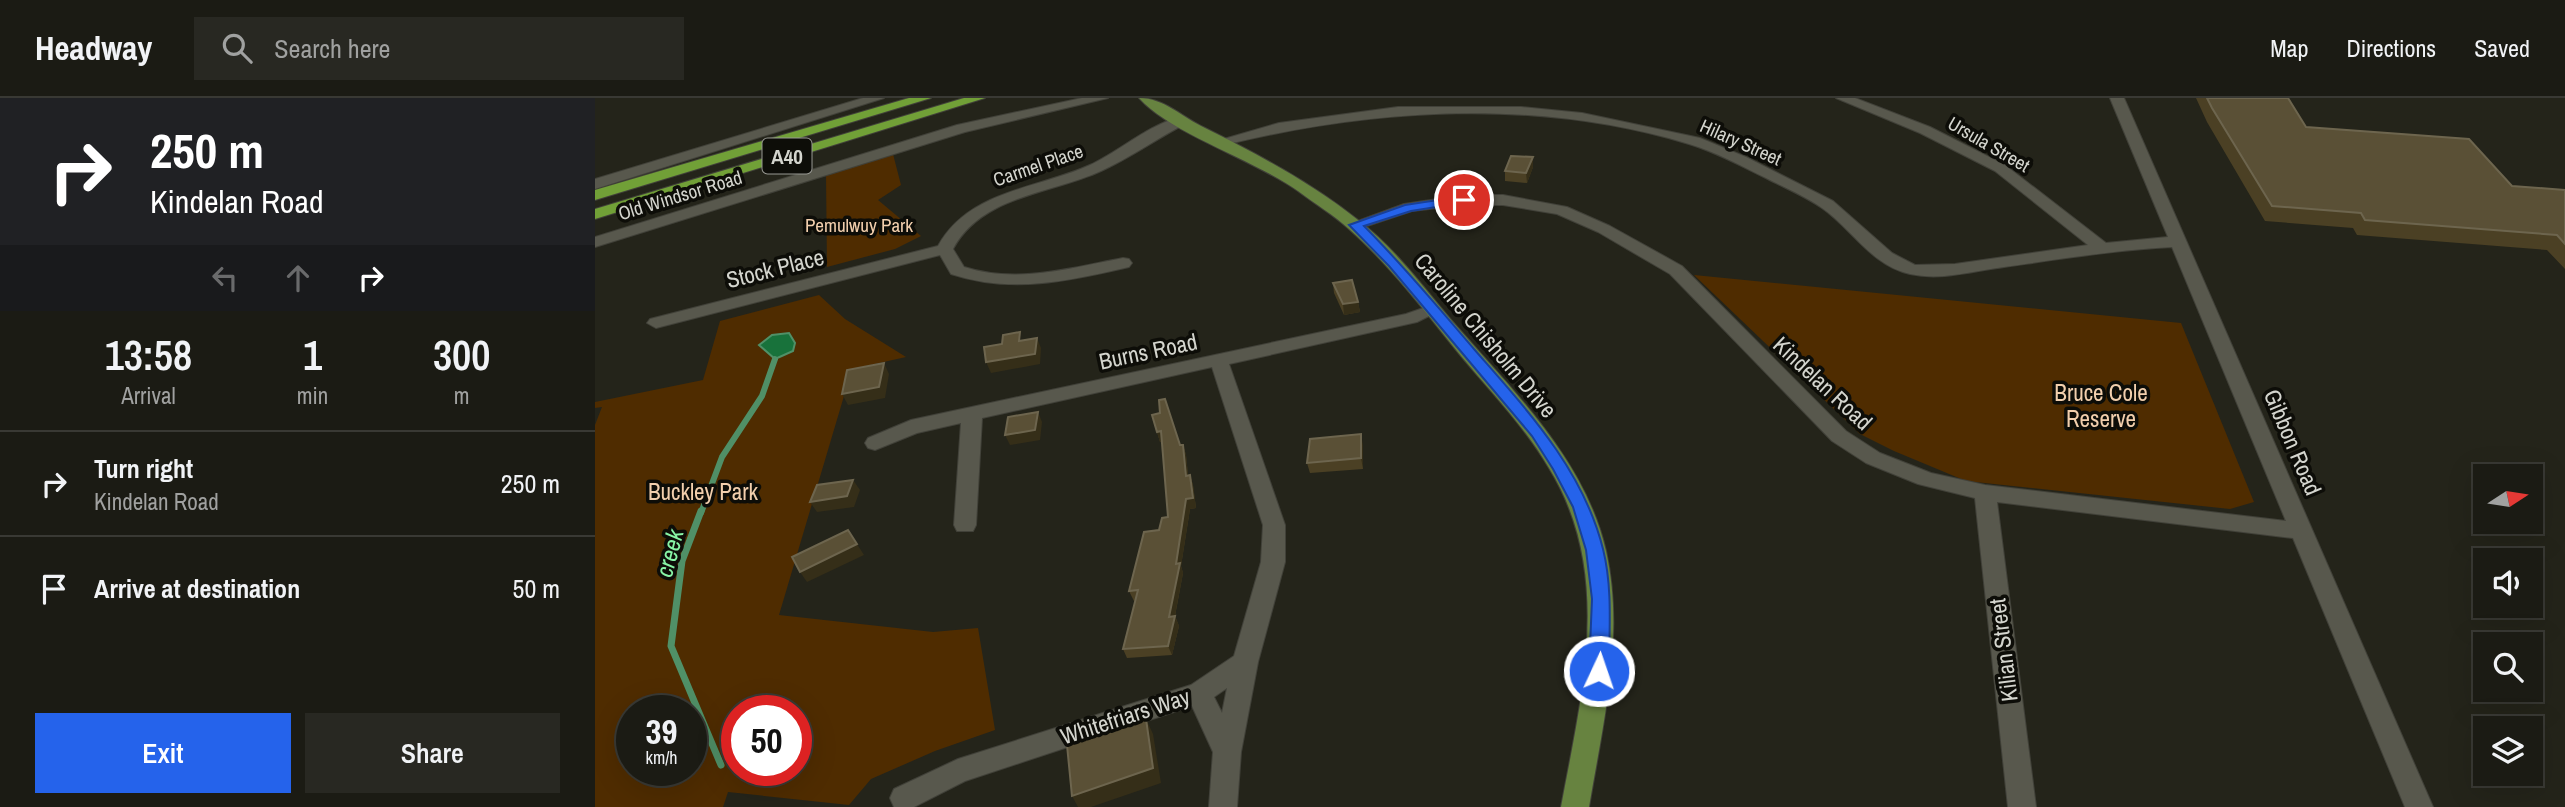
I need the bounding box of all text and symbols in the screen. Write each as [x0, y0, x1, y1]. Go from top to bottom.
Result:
search box [194, 17, 684, 80]
text: Headway [35, 26, 152, 70]
icon: search [218, 29, 256, 67]
text: Search here [274, 31, 390, 66]
text: Map [2270, 32, 2308, 64]
text: Directions [2346, 32, 2436, 64]
text: Saved [2474, 32, 2530, 64]
street label: Ursula Street [1943, 110, 2035, 178]
street label: Hilary Street [1696, 113, 1786, 172]
text: 250 m [150, 117, 264, 183]
icon: right [35, 126, 126, 217]
street label: Carmel Place [990, 137, 1086, 193]
road number: A40 [763, 139, 811, 174]
street label: Old Windsor Road [615, 164, 745, 226]
pin [1434, 170, 1494, 230]
text: Kindelan Road [150, 180, 324, 223]
icon: arrive [1445, 181, 1483, 219]
park label: Pemulwuy Park [805, 212, 913, 238]
street label: Stock Place [723, 241, 827, 295]
street label: Caroline Chisholm Drive [1408, 246, 1564, 424]
icon: left [206, 259, 244, 297]
icon: ahead [279, 259, 317, 297]
icon: right [352, 259, 390, 297]
street label: Burns Road [1096, 325, 1200, 377]
text: 13:58 [105, 327, 192, 383]
text: 1 [303, 327, 322, 383]
text: 300 [433, 327, 490, 383]
street label: Kindelan Road [1767, 329, 1879, 437]
park label: Bruce Cole Reserve [2054, 377, 2148, 434]
text: Arrival [121, 380, 176, 411]
text: min [297, 380, 328, 411]
text: m [454, 380, 469, 411]
street label: Gibbon Road [2257, 384, 2329, 500]
text: Turn right [94, 451, 193, 486]
north arrow [2473, 464, 2543, 534]
map controls [2473, 464, 2543, 786]
icon: right [35, 465, 73, 503]
text: 250 m [501, 466, 560, 501]
park label: Buckley Park [648, 476, 759, 507]
text: Kindelan Road [94, 486, 219, 517]
water label: creek [647, 525, 691, 580]
button: sound [2473, 548, 2543, 618]
icon: arrive [35, 570, 73, 608]
text: Arrive at destination [94, 571, 300, 606]
text: 50 m [513, 571, 560, 606]
street label: Kilian Street [1981, 597, 2025, 703]
button: search [2473, 632, 2543, 702]
position arrow [1562, 634, 1636, 708]
street label: Whitefriars Way [1056, 680, 1194, 752]
speed limit sign: 50 [721, 695, 812, 786]
text: 39 [646, 708, 677, 755]
button: Exit [35, 713, 291, 793]
button: Share [305, 713, 560, 793]
button: layers [2473, 716, 2543, 786]
text: km/h [646, 745, 678, 770]

